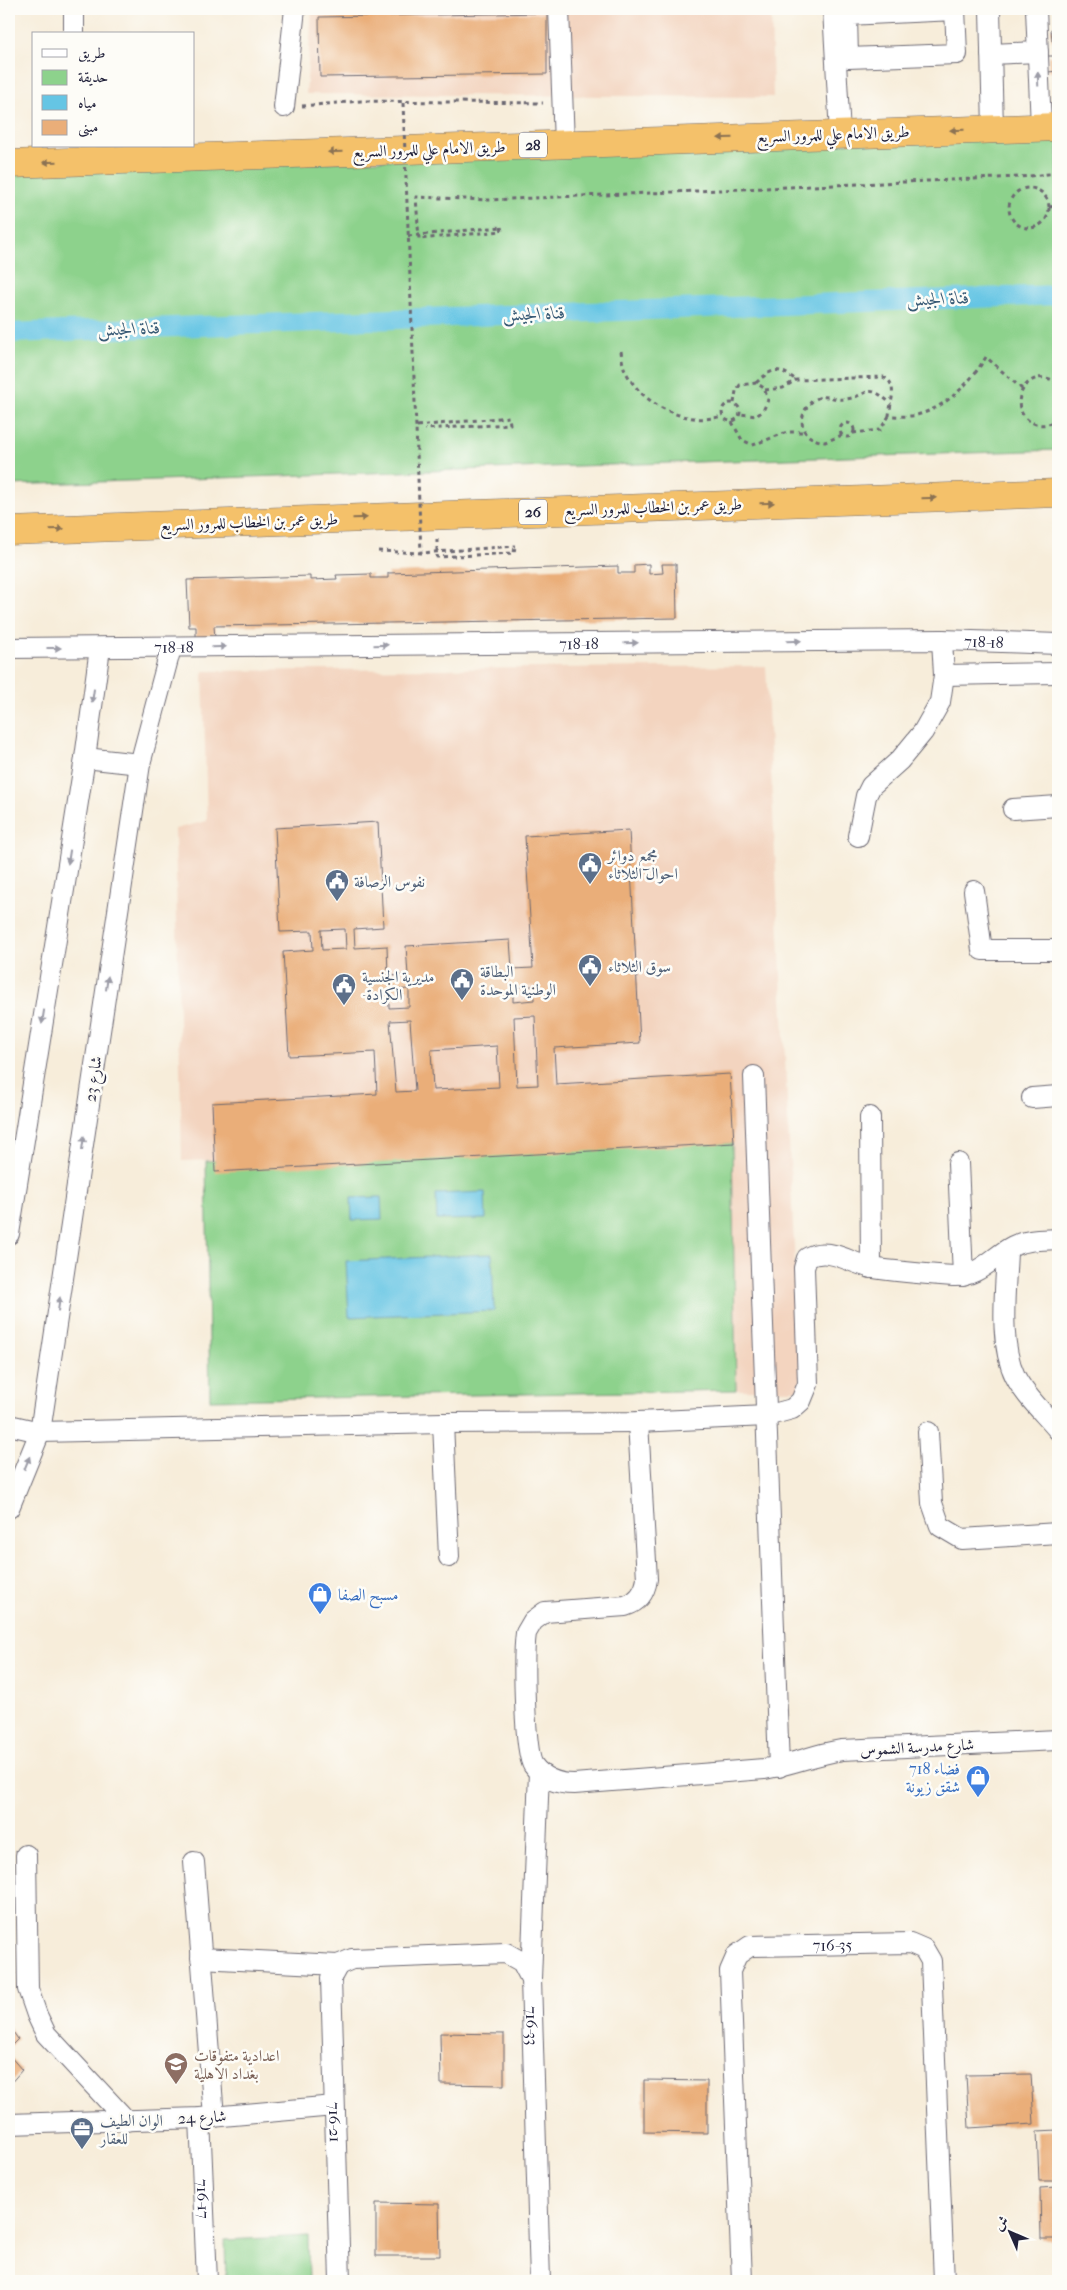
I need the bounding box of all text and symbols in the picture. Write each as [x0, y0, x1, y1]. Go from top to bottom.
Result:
legend [32, 32, 195, 148]
text: طريق [78, 44, 105, 63]
text: حديقة [78, 68, 108, 86]
one-way arrow [1034, 70, 1042, 86]
text: مياه [78, 94, 96, 112]
text: مبنى [78, 118, 98, 138]
street label: طريق الامام علي للمرور السريع [756, 122, 910, 152]
one-way arrow [949, 126, 965, 134]
road number: 28 [519, 132, 547, 158]
one-way arrow [716, 135, 732, 143]
street label: طريق الامام علي للمرور السريع [352, 137, 506, 167]
one-way arrow [327, 149, 343, 157]
one-way arrow [42, 159, 58, 167]
water label: قناة الجيش [906, 287, 970, 312]
water label: قناة الجيش [502, 302, 566, 327]
water label: قناة الجيش [97, 317, 161, 342]
one-way arrow [922, 493, 938, 501]
street label: طريق عمر بن الخطاب للمرور السريع [563, 494, 743, 526]
one-way arrow [759, 499, 775, 507]
road number: 26 [519, 500, 547, 524]
street label: طريق عمر بن الخطاب للمرور السريع [159, 509, 339, 541]
one-way arrow [352, 513, 368, 521]
one-way arrow [50, 525, 66, 533]
street label: 718-18 [964, 631, 1004, 652]
street label: 718-18 [559, 633, 599, 653]
street label: 718-18 [154, 637, 194, 656]
one-way arrow [786, 637, 802, 645]
one-way arrow [623, 639, 639, 647]
one-way arrow [373, 641, 389, 649]
one-way arrow [211, 643, 227, 651]
one-way arrow [47, 644, 63, 652]
one-way arrow [89, 688, 97, 704]
place label: مجمع دوائر احوال الثلاثاء [606, 846, 678, 884]
one-way arrow [65, 849, 73, 865]
public building icon: مجمع دوائر احوال الثلاثاء [577, 851, 603, 885]
public building icon: نفوس الرصافة [324, 868, 350, 902]
place label: نفوس الرصافة [354, 872, 425, 892]
public building icon: سوق الثلاثاء [577, 953, 603, 987]
place label: سوق الثلاثاء [608, 957, 671, 977]
place label: البطاقة الوطنية الموحدة [480, 962, 556, 1000]
place label: مديرية الجنسية -الكرادة [362, 967, 434, 1005]
public building icon: البطاقة الوطنية الموحدة [449, 967, 475, 1001]
public building icon: مديرية الجنسية -الكرادة [331, 972, 357, 1006]
one-way arrow [103, 974, 111, 990]
one-way arrow [39, 1010, 47, 1026]
street label: شارع 23 [80, 1055, 110, 1104]
one-way arrow [79, 1135, 87, 1151]
one-way arrow [55, 1296, 63, 1312]
one-way arrow [24, 1456, 32, 1470]
shop icon: مسبح الصفا [307, 1581, 333, 1615]
place label: مسبح الصفا [338, 1585, 398, 1609]
street label: شارع مدرسة الشموس [860, 1735, 975, 1763]
place label: فضاء 718 شقق زيونة [906, 1759, 960, 1797]
shop icon: فضاء 718 شقق زيونة [965, 1764, 991, 1798]
street label: 716-35 [812, 1935, 853, 1954]
street label: 716-33 [522, 2006, 542, 2046]
place label: اعدادية متفوقات بغداد الاهلية [194, 2046, 279, 2083]
school or university icon: اعدادية متفوقات بغداد الاهلية [163, 2051, 189, 2085]
street label: 716-21 [325, 2102, 345, 2143]
street label: شارع 24 [177, 2106, 227, 2132]
place label: الوان الطيف للعقار [98, 2111, 163, 2148]
office icon: الوان الطيف للعقار [69, 2116, 95, 2150]
street label: 716-17 [193, 2179, 214, 2219]
north arrow [984, 2208, 1034, 2258]
text: ش [990, 2212, 1012, 2234]

